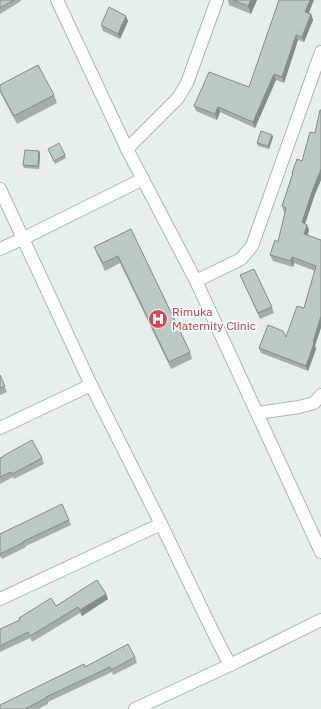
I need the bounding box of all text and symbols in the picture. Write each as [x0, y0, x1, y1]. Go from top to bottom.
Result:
place label: Rimuka Maternity Clinic [172, 304, 256, 333]
hospital icon: Rimuka Maternity Clinic [147, 308, 169, 330]

